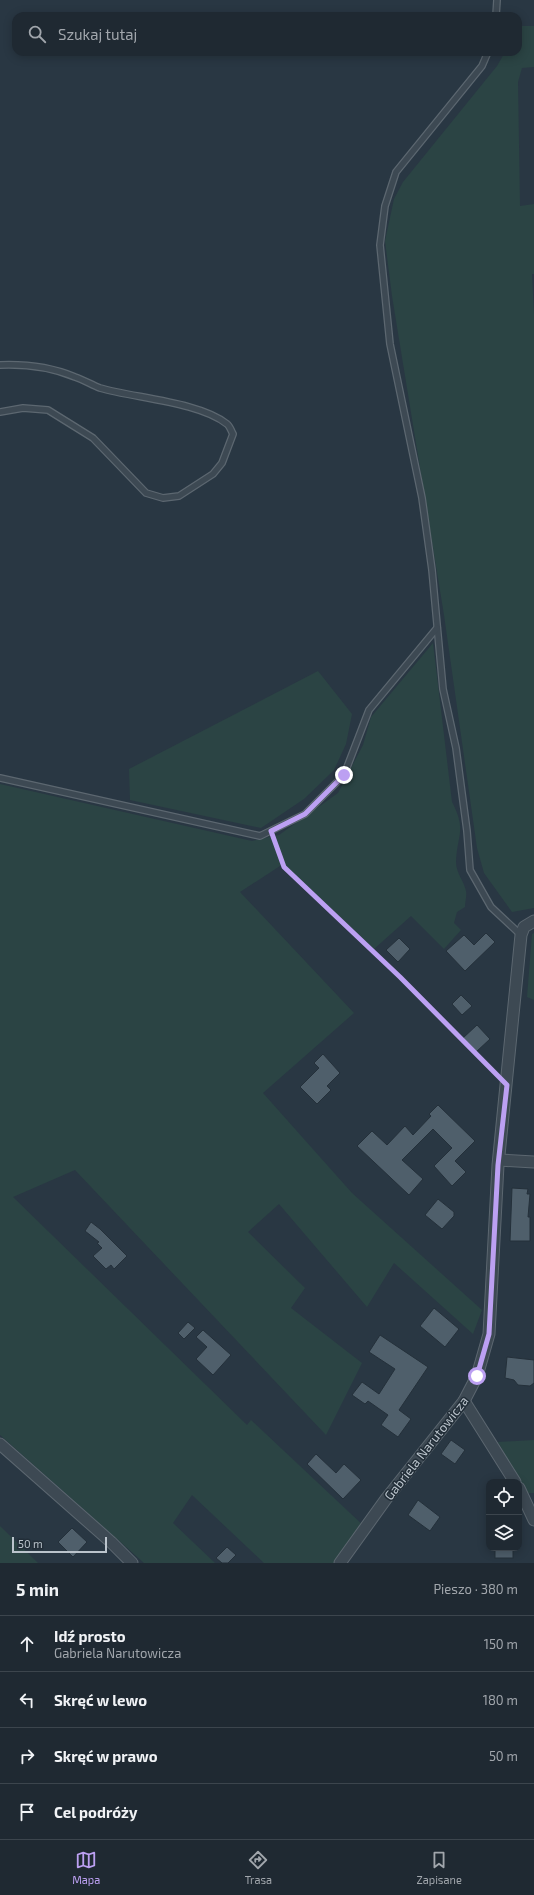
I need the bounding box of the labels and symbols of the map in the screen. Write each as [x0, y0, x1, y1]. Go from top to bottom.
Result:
route end [335, 766, 353, 784]
route start [468, 1367, 486, 1385]
street label: Gabriela Narutowicza [381, 1393, 471, 1503]
scale bar [12, 1535, 107, 1554]

